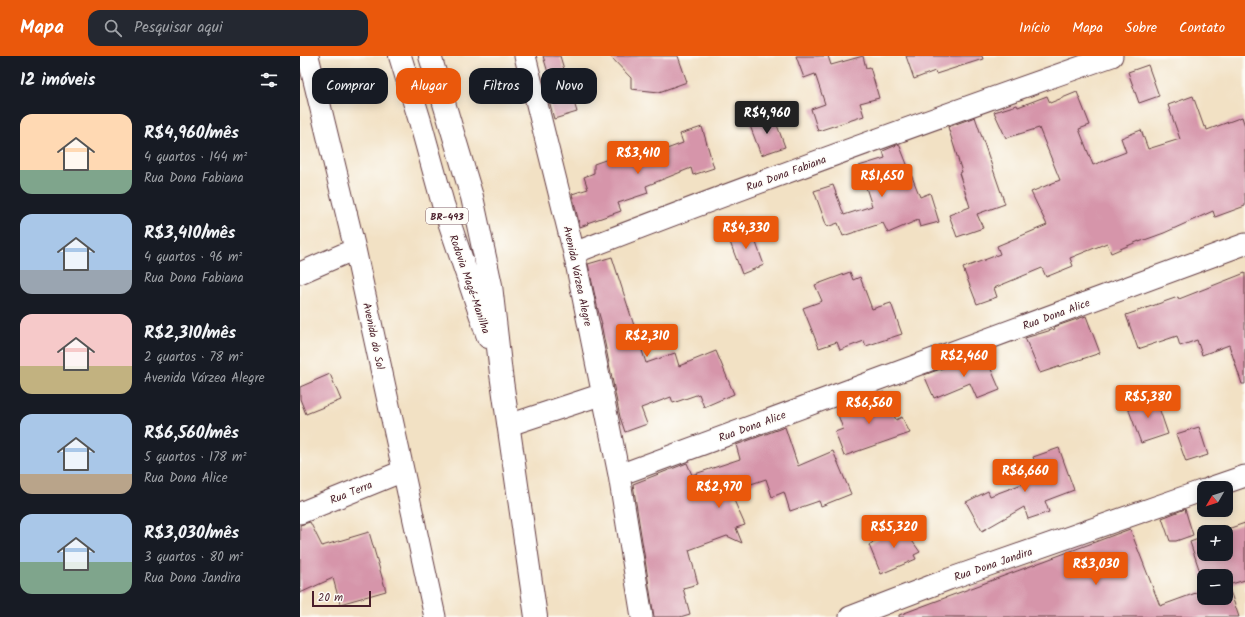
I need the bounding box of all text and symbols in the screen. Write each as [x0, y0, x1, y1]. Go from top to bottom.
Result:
search box [88, 10, 368, 46]
text: Mapa [20, 13, 64, 43]
text: Pesquisar aqui [134, 16, 222, 40]
icon: search [102, 17, 124, 39]
text: Início [1019, 17, 1050, 39]
text: Mapa [1072, 17, 1103, 39]
text: Sobre [1125, 17, 1157, 39]
text: Contato [1179, 17, 1225, 39]
text: 12 imóveis [20, 67, 95, 94]
chip: Comprar [312, 68, 388, 104]
chip: Alugar [396, 68, 461, 104]
chip: Filtros [469, 68, 533, 104]
chip: Novo [541, 68, 597, 104]
icon: filters [258, 69, 280, 91]
pin: R$4,960 [730, 101, 804, 135]
text: R$4,960 [744, 103, 790, 124]
text: R$4,960/mês [144, 120, 239, 147]
icon: home [52, 130, 100, 178]
pin: R$3,410 [601, 141, 675, 175]
text: R$3,410 [616, 143, 660, 164]
text: 4 quartos · 144 m² [144, 147, 247, 168]
street label: Rua Dona Fabiana [744, 151, 829, 197]
pin: R$1,650 [845, 164, 919, 198]
text: R$1,650 [860, 166, 904, 187]
text: Rua Dona Fabiana [144, 168, 244, 189]
road number: BR-493 [426, 208, 468, 224]
pin: R$4,330 [709, 216, 783, 250]
text: R$4,330 [723, 218, 769, 239]
text: R$3,410/mês [144, 220, 236, 247]
street label: Avenida Várzea Alegre [558, 224, 596, 328]
icon: home [52, 230, 100, 278]
street label: Rodovia Magé-Manilha [444, 232, 494, 336]
text: 4 quartos · 96 m² [144, 247, 242, 268]
text: Rua Dona Fabiana [144, 268, 244, 289]
street label: Rua Dona Alice [1020, 294, 1093, 335]
street label: Avenida do Sol [357, 301, 389, 372]
text: R$2,310/mês [144, 320, 236, 347]
pin: R$2,310 [610, 324, 684, 358]
text: R$2,310 [625, 326, 669, 347]
icon: home [52, 330, 100, 378]
pin: R$2,460 [927, 344, 1001, 378]
text: R$2,460 [940, 346, 988, 367]
text: 2 quartos · 78 m² [144, 347, 243, 368]
text: Avenida Várzea Alegre [144, 368, 265, 389]
pin: R$5,380 [1111, 385, 1185, 419]
text: R$5,380 [1125, 387, 1171, 408]
pin: R$6,560 [832, 391, 906, 425]
text: R$6,560 [846, 393, 892, 414]
street label: Rua Dona Alice [716, 406, 789, 447]
text: R$6,560/mês [144, 420, 239, 447]
icon: home [52, 430, 100, 478]
text: 5 quartos · 178 m² [144, 447, 246, 468]
pin: R$6,660 [988, 459, 1062, 493]
text: R$6,660 [1002, 461, 1048, 482]
text: Rua Dona Alice [144, 468, 228, 489]
pin: R$2,970 [682, 475, 756, 509]
street label: Rua Terra [327, 476, 375, 510]
text: R$2,970 [696, 477, 742, 498]
north arrow [1197, 481, 1233, 517]
map controls [1197, 481, 1233, 605]
pin: R$5,320 [857, 515, 931, 549]
text: R$5,320 [871, 517, 917, 538]
text: R$3,030/mês [144, 520, 239, 547]
button: + [1197, 525, 1233, 561]
icon: home [52, 530, 100, 578]
street label: Rua Dona Jandira [952, 543, 1035, 587]
text: 3 quartos · 80 m² [144, 547, 243, 568]
pin: R$3,030 [1059, 552, 1133, 586]
text: R$3,030 [1073, 554, 1119, 575]
text: Rua Dona Jandira [144, 568, 241, 589]
button: − [1197, 569, 1233, 605]
scale bar [312, 589, 371, 608]
text: 20 m [318, 589, 343, 607]

